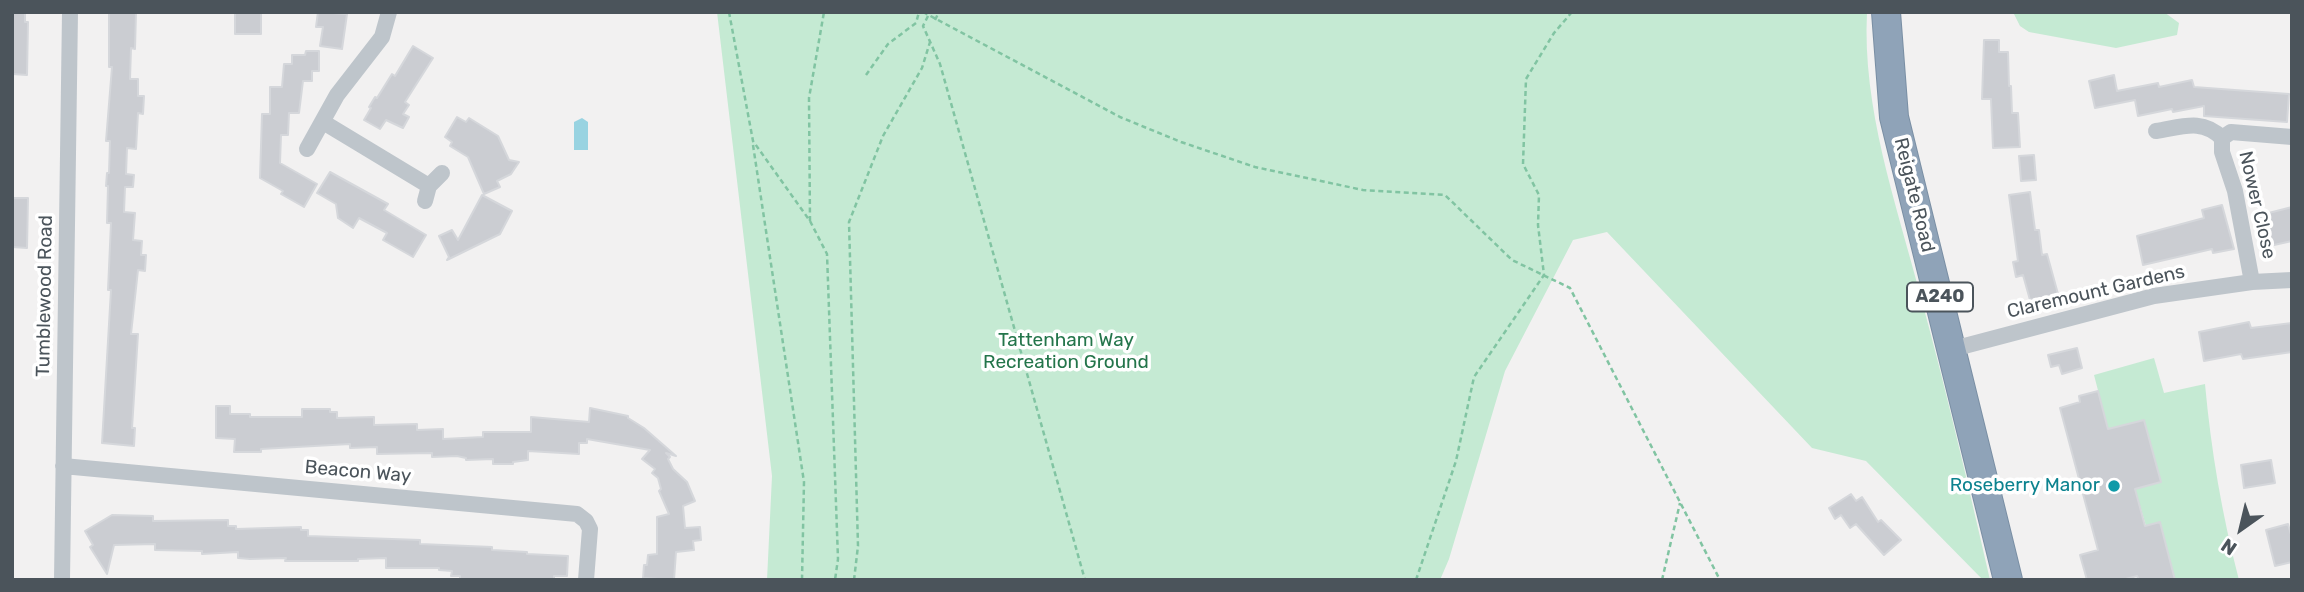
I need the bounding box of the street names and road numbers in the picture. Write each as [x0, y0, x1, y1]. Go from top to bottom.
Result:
street label: Reigate Road [1889, 135, 1939, 255]
street label: Nower Close [2234, 149, 2280, 261]
street label: Tumblewood Road [32, 215, 58, 377]
street label: Claremount Gardens [2005, 260, 2187, 324]
road number: A240 [1907, 282, 1973, 312]
street label: Beacon Way [304, 456, 412, 488]

